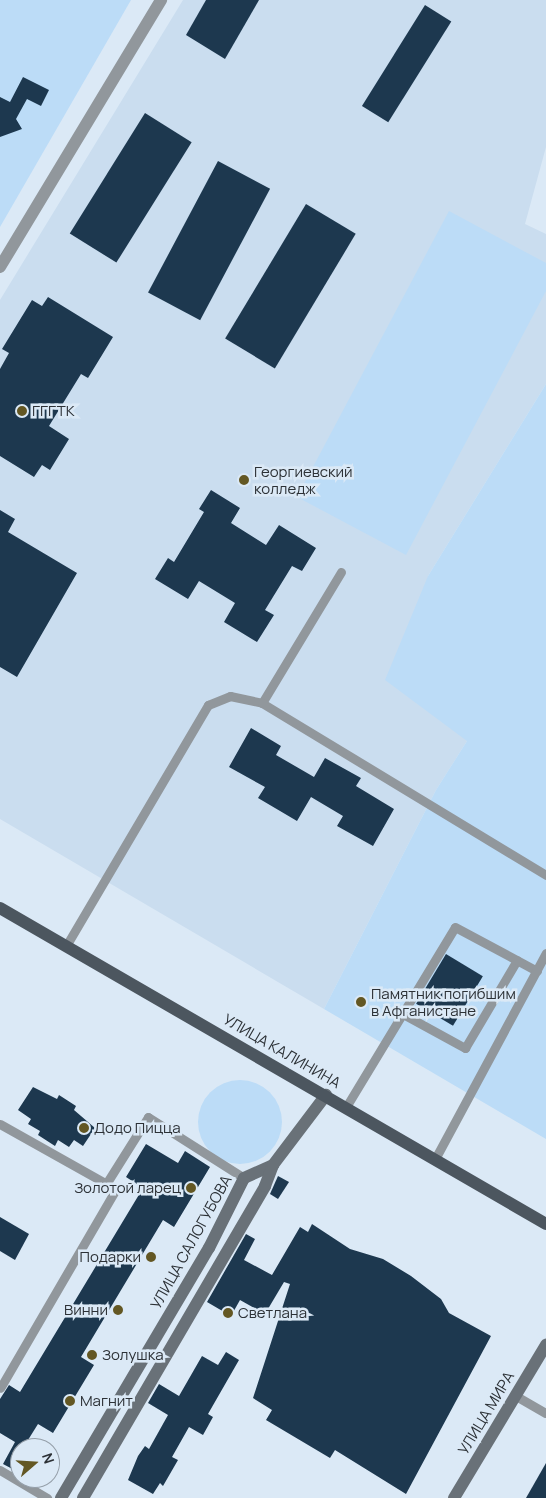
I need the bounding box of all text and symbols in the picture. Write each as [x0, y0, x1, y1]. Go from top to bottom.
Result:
place label: ГГГТК [32, 402, 75, 420]
marker: ГГГТК [16, 405, 28, 417]
place label: Георгиевский колледж [254, 462, 353, 497]
marker: Георгиевский колледж [238, 474, 250, 486]
place label: Памятник погибшим в Афганистане [371, 984, 516, 1019]
marker: Памятник погибшим в Афганистане [355, 996, 367, 1008]
street label: УЛИЦА КАЛИНИНА [220, 1010, 344, 1092]
place label: Додо Пицца [94, 1119, 181, 1137]
marker: Додо Пицца [78, 1122, 90, 1134]
street label: УЛИЦА САЛОГУБОВА [147, 1172, 235, 1312]
place label: Золотой ларец [74, 1179, 181, 1197]
marker: Золотой ларец [185, 1182, 197, 1194]
place label: Подарки [80, 1248, 141, 1266]
marker: Подарки [145, 1251, 157, 1263]
place label: Винни [64, 1301, 108, 1319]
marker: Винни [112, 1304, 124, 1316]
place label: Светлана [238, 1304, 307, 1322]
marker: Светлана [222, 1307, 234, 1319]
place label: Золушка [102, 1346, 164, 1364]
marker: Золушка [86, 1349, 98, 1361]
street label: УЛИЦА МИРА [454, 1368, 518, 1458]
place label: Магнит [80, 1392, 133, 1410]
marker: Магнит [64, 1395, 76, 1407]
north arrow [10, 1438, 60, 1488]
text: N [38, 1450, 59, 1466]

